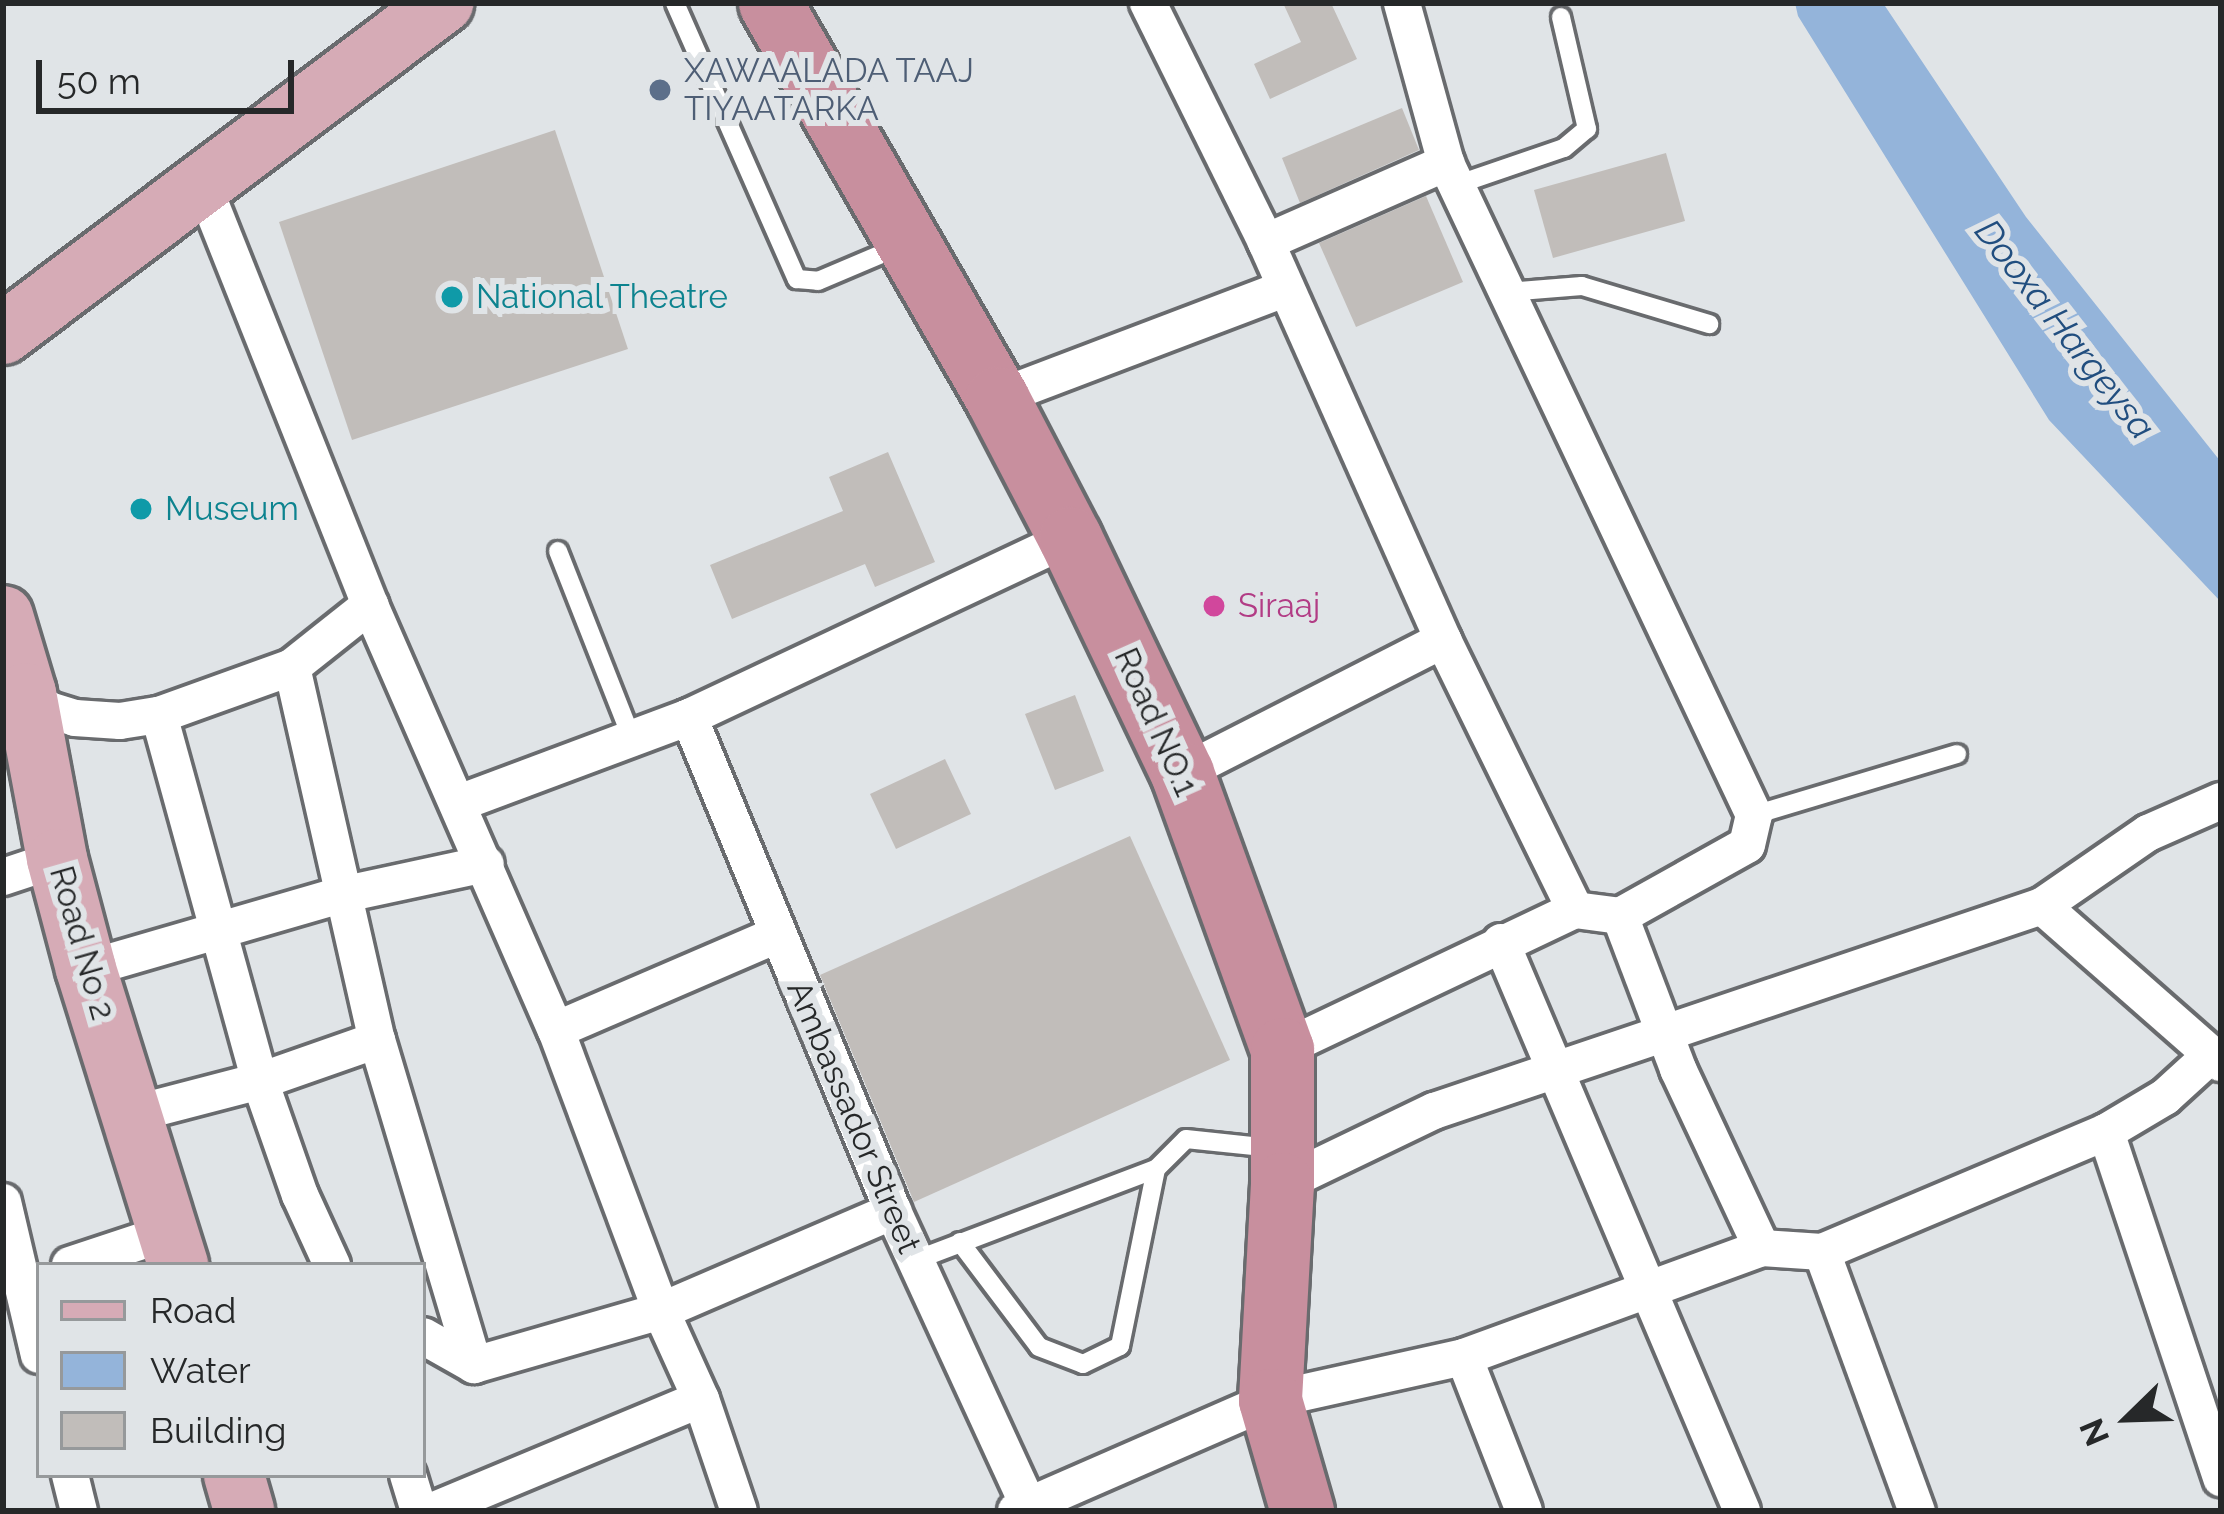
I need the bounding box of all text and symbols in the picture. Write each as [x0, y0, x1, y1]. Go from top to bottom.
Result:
scale bar [42, 36, 300, 110]
place label: XAWAALADA TAAJ TIYAATARKA [684, 51, 976, 129]
text: 50 m [57, 60, 141, 102]
marker: XAWAALADA TAAJ TIYAATARKA [647, 77, 673, 103]
water label: Dooxa Hargeysa [1966, 211, 2164, 447]
place label: National Theatre [476, 277, 730, 317]
marker: National Theatre [439, 284, 465, 310]
place label: Museum [165, 489, 299, 529]
marker: Museum [128, 496, 154, 522]
place label: Siraaj [1238, 586, 1320, 626]
marker: Siraaj [1201, 593, 1227, 619]
street label: Road NO.1 [1106, 642, 1206, 802]
street label: Road No 2 [41, 862, 123, 1024]
street label: Ambassador Street [779, 975, 929, 1259]
legend [36, 1262, 426, 1478]
text: Road [150, 1289, 236, 1331]
text: Water [150, 1349, 251, 1391]
north arrow [2068, 1358, 2188, 1478]
text: Building [150, 1409, 286, 1451]
text: N [2072, 1413, 2117, 1451]

